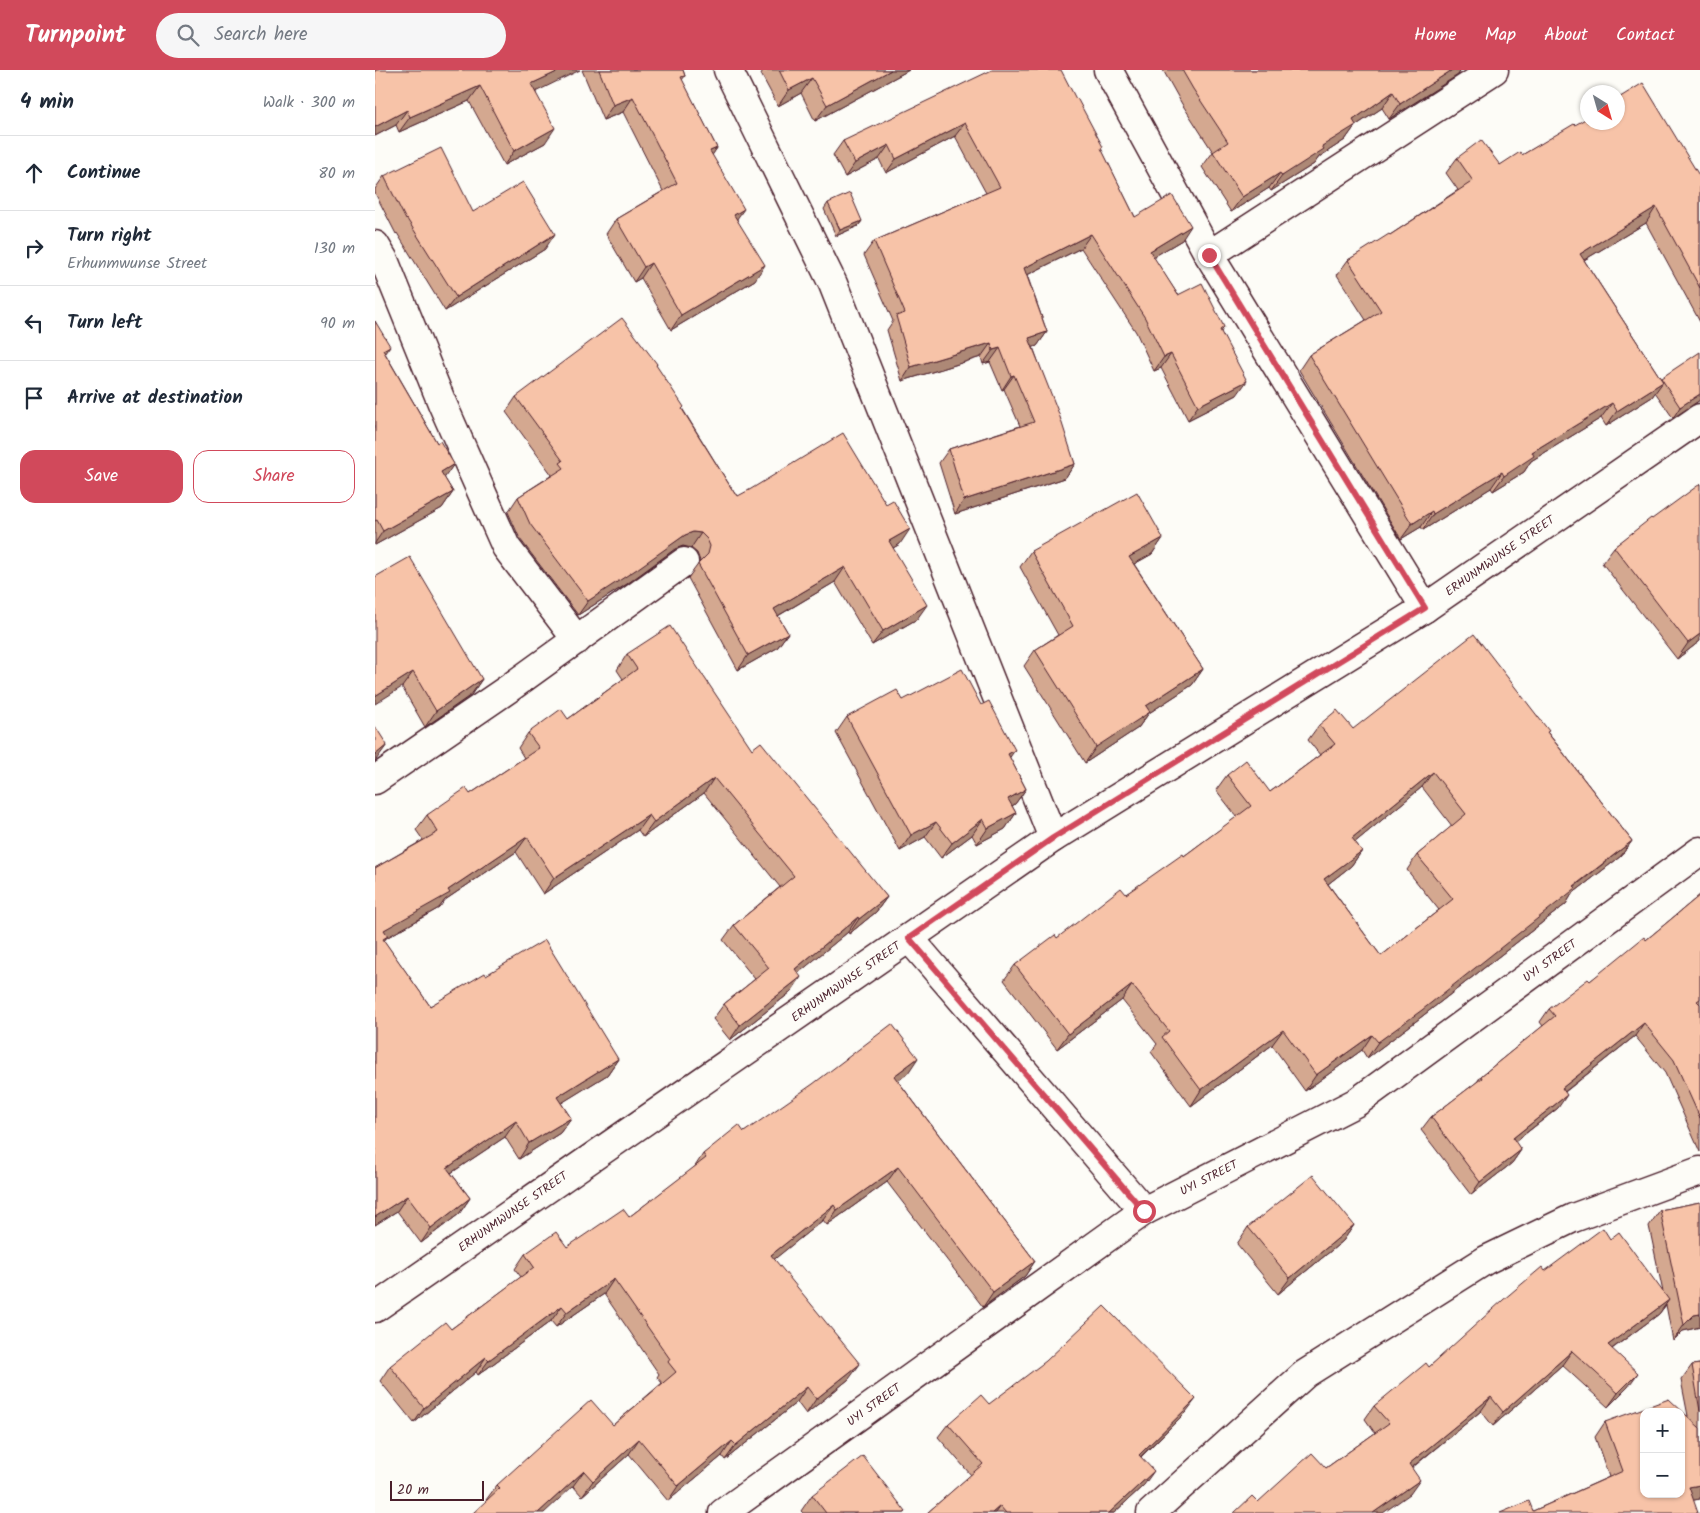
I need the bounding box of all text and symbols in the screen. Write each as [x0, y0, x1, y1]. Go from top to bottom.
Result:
search box [156, 13, 506, 58]
text: Turnpoint [25, 16, 126, 55]
text: Search here [214, 20, 308, 50]
icon: search [174, 21, 202, 49]
text: Home [1414, 21, 1457, 50]
text: Map [1485, 21, 1516, 50]
text: About [1544, 21, 1588, 50]
text: Contact [1616, 21, 1675, 50]
north arrow [1580, 85, 1625, 130]
text: 4 min [20, 86, 74, 119]
text: Walk · 300 m [263, 90, 355, 115]
text: Continue [67, 158, 140, 188]
icon: ahead [20, 159, 48, 187]
text: 80 m [318, 161, 355, 186]
text: Turn right [67, 221, 152, 251]
icon: right [20, 234, 48, 262]
text: 130 m [314, 236, 355, 261]
route end [1198, 244, 1221, 267]
text: Erhunmwunse Street [67, 251, 207, 276]
text: Turn left [67, 308, 142, 338]
icon: left [20, 309, 48, 337]
text: 90 m [320, 311, 355, 336]
text: Arrive at destination [67, 383, 243, 413]
icon: arrive [20, 384, 48, 412]
button: Save [20, 450, 183, 503]
button: Share [193, 450, 355, 503]
street label: ERHUNMWUNSE STREET [1441, 510, 1560, 601]
street label: UYI STREET [1519, 934, 1582, 987]
street label: ERHUNMWUNSE STREET [787, 936, 906, 1027]
street label: UYI STREET [1177, 1155, 1243, 1201]
street label: ERHUNMWUNSE STREET [454, 1166, 573, 1257]
route start [1133, 1200, 1156, 1223]
street label: UYI STREET [843, 1378, 906, 1431]
map controls [1640, 1408, 1685, 1498]
button: + [1640, 1408, 1685, 1453]
button: − [1640, 1453, 1685, 1498]
scale bar [390, 1478, 484, 1501]
text: 20 m [397, 1479, 429, 1501]

